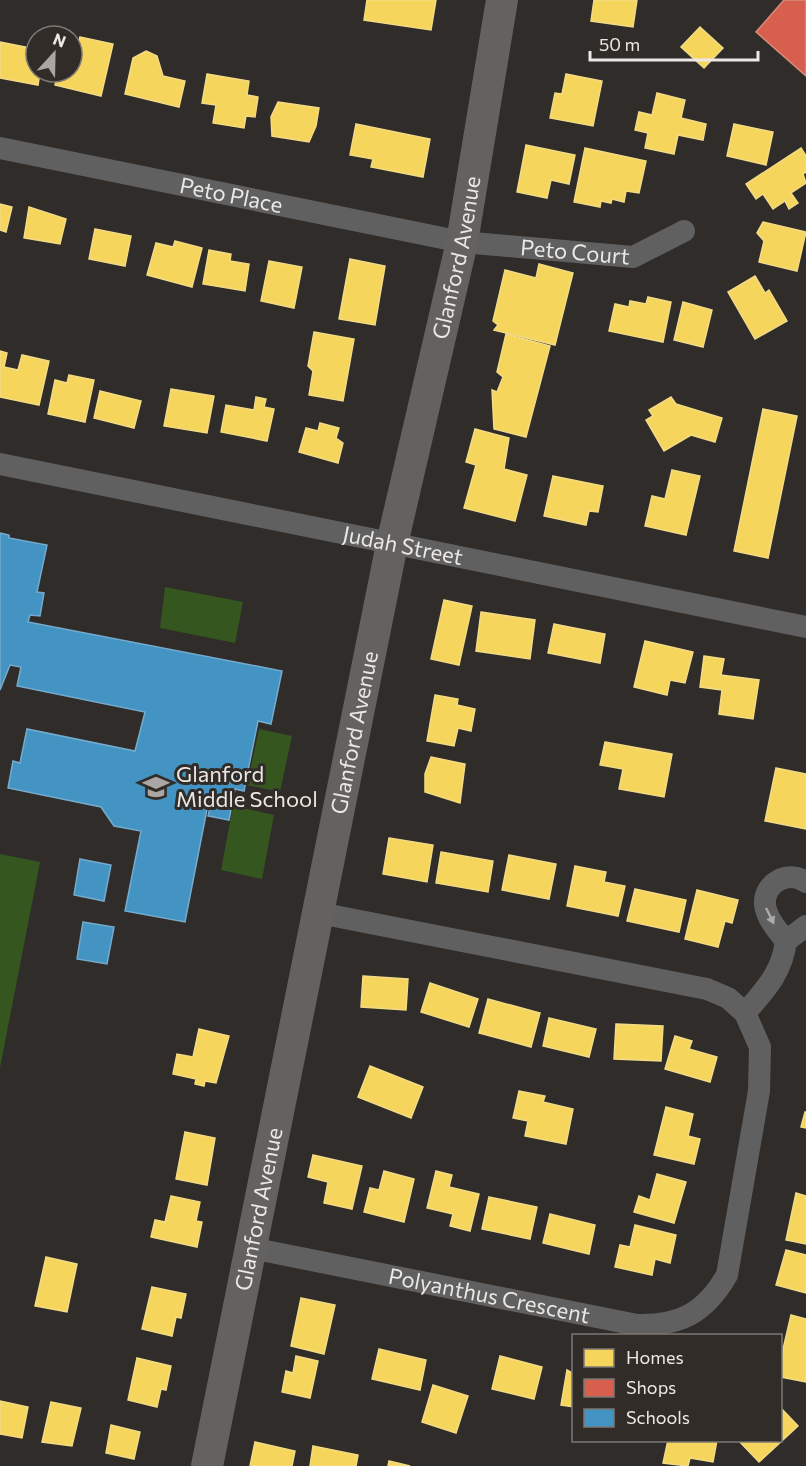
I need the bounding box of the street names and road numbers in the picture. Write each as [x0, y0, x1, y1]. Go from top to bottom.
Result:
street label: Peto Place [177, 171, 285, 218]
street label: Glanford Avenue [426, 174, 486, 342]
street label: Peto Court [519, 233, 631, 270]
street label: Judah Street [340, 520, 465, 570]
street label: Glanford Avenue [324, 649, 383, 817]
street label: Glanford Avenue [228, 1125, 288, 1293]
street label: Polyanthus Crescent [386, 1262, 593, 1328]

